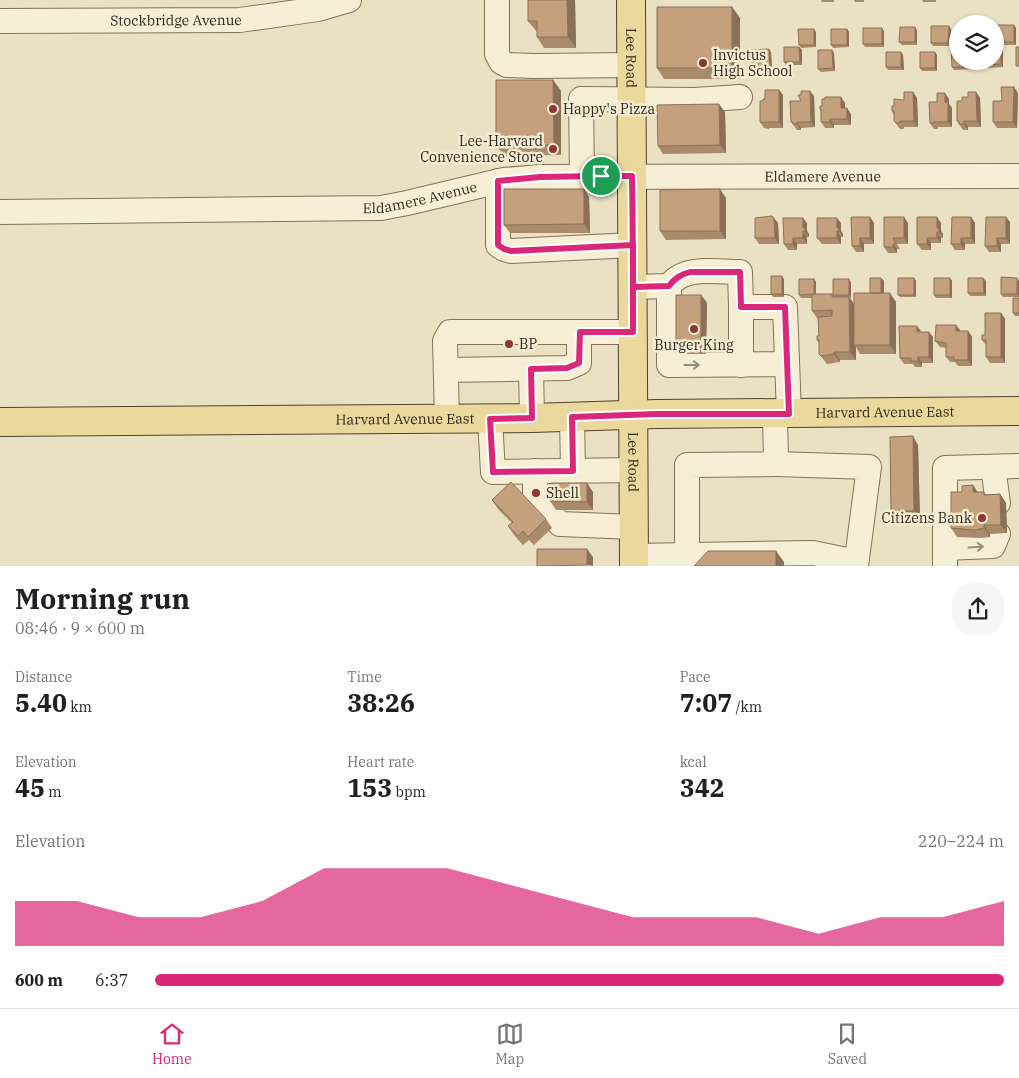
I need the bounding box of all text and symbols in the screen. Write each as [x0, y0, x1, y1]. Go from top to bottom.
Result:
street label: Stockbridge Avenue [110, 11, 242, 30]
map controls [949, 15, 1004, 70]
button: layers [949, 15, 1004, 70]
street label: Lee Road [622, 28, 640, 89]
place label: Invictus High School [713, 46, 792, 80]
marker: Invictus High School [697, 57, 709, 69]
place label: Happy's Pizza [563, 100, 655, 118]
marker: Happy's Pizza [547, 103, 559, 115]
place label: Lee-Harvard Convenience Store [420, 132, 543, 166]
marker: Lee-Harvard Convenience Store [547, 143, 559, 155]
pin [580, 155, 622, 197]
icon: arrive [587, 162, 615, 190]
street label: Eldamere Avenue [764, 167, 881, 186]
street label: Eldamere Avenue [363, 178, 479, 217]
marker: Burger King [688, 323, 700, 335]
place label: BP [519, 335, 537, 353]
place label: Burger King [654, 336, 734, 354]
marker: BP [503, 338, 515, 350]
one-way arrow [684, 360, 700, 370]
street label: Harvard Avenue East [815, 403, 955, 422]
street label: Harvard Avenue East [335, 409, 475, 428]
street label: Lee Road [624, 432, 643, 493]
place label: Shell [546, 484, 579, 502]
marker: Shell [530, 487, 542, 499]
place label: Citizens Bank [882, 509, 973, 527]
marker: Citizens Bank [976, 512, 988, 524]
one-way arrow [967, 542, 983, 551]
text: Morning run [15, 580, 190, 617]
button: share [952, 583, 1004, 635]
text: 08:46 · 9 × 600 m [15, 618, 145, 638]
text: Distance [15, 668, 72, 686]
text: Time [347, 668, 382, 686]
text: Pace [680, 668, 710, 686]
text: 5.40 [15, 686, 67, 719]
text: 38:26 [347, 686, 415, 719]
text: 7:07 [680, 686, 732, 719]
text: km [67, 698, 92, 716]
text: /km [732, 698, 762, 716]
text: Elevation [15, 753, 77, 771]
text: Heart rate [347, 753, 414, 771]
text: kcal [680, 753, 707, 771]
text: 45 [15, 771, 45, 804]
text: 153 [347, 771, 392, 804]
text: 342 [680, 771, 725, 804]
text: m [45, 783, 62, 801]
text: bpm [392, 783, 426, 801]
text: Elevation [15, 831, 85, 851]
text: 220–224 m [918, 831, 1004, 851]
text: 600 m [15, 970, 63, 990]
text: 6:37 [95, 970, 128, 990]
tab: Home [152, 1020, 192, 1068]
tab: Map [496, 1020, 524, 1068]
tab: Saved [828, 1020, 867, 1068]

